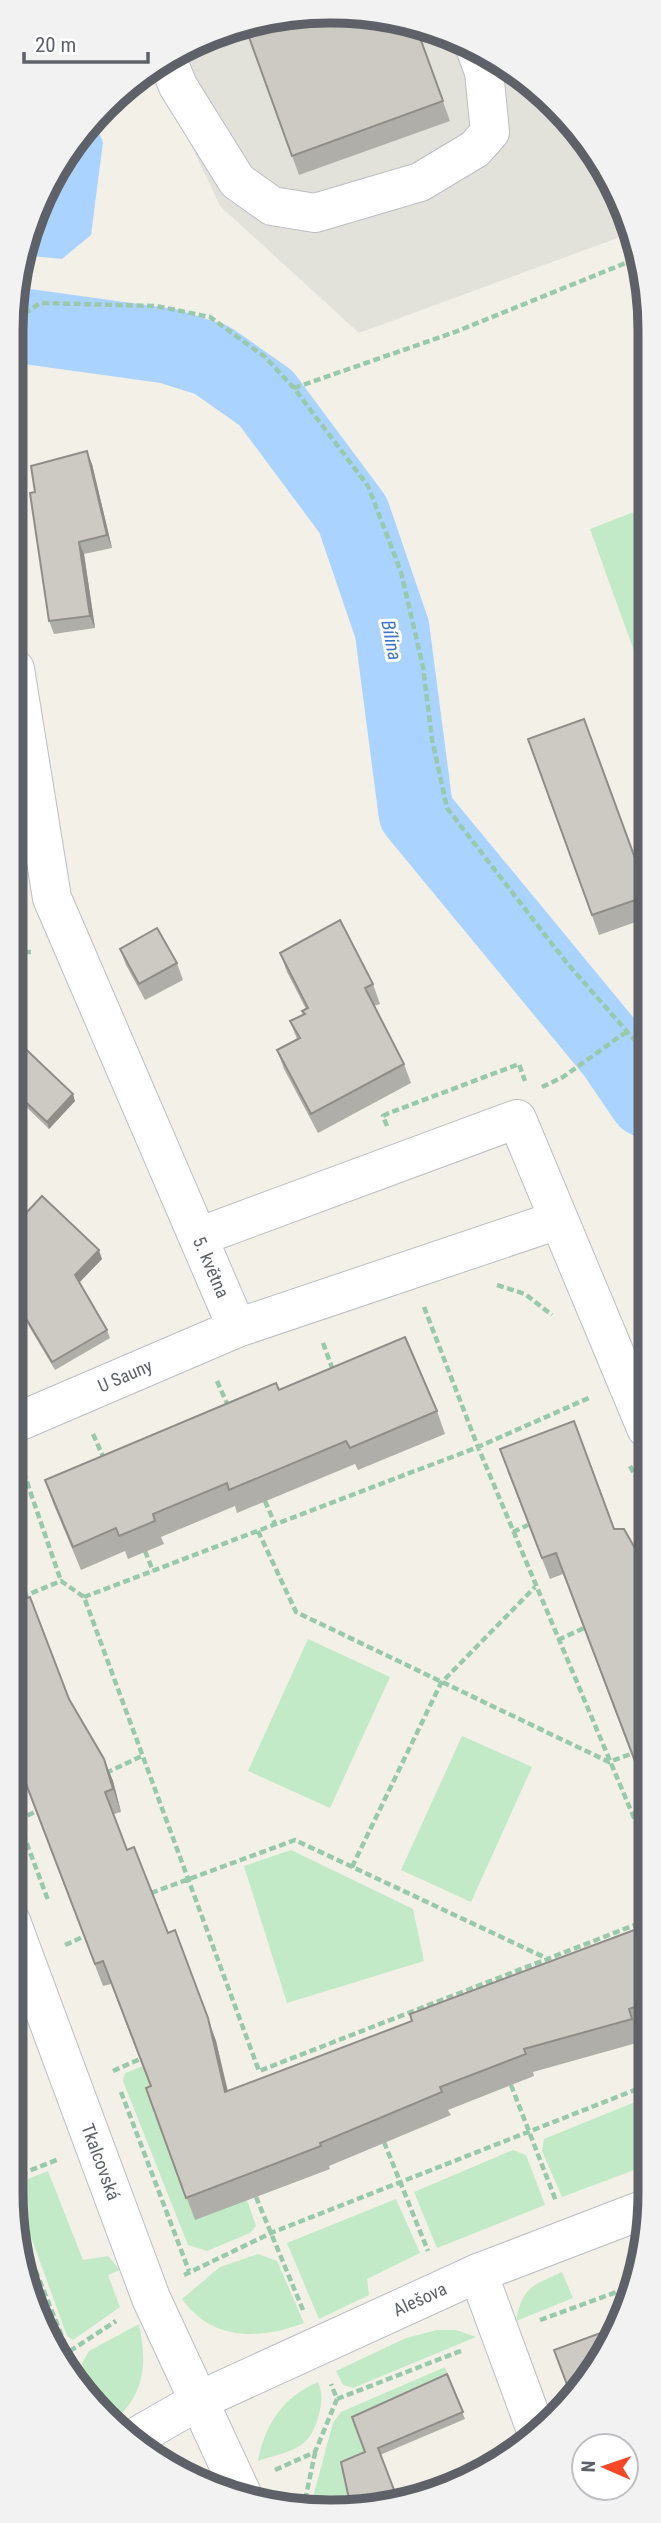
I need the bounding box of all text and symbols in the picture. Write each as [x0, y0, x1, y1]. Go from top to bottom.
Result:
scale bar [24, 21, 149, 65]
text: 20 m [35, 33, 76, 57]
water label: Bílina [376, 618, 407, 662]
street label: 5. května [189, 1233, 234, 1301]
street label: U Sauny [95, 1354, 156, 1396]
street label: Tkalcovská [77, 2121, 125, 2203]
street label: Alešova [390, 2278, 450, 2320]
north arrow [570, 2432, 640, 2502]
text: N [577, 2460, 600, 2473]

